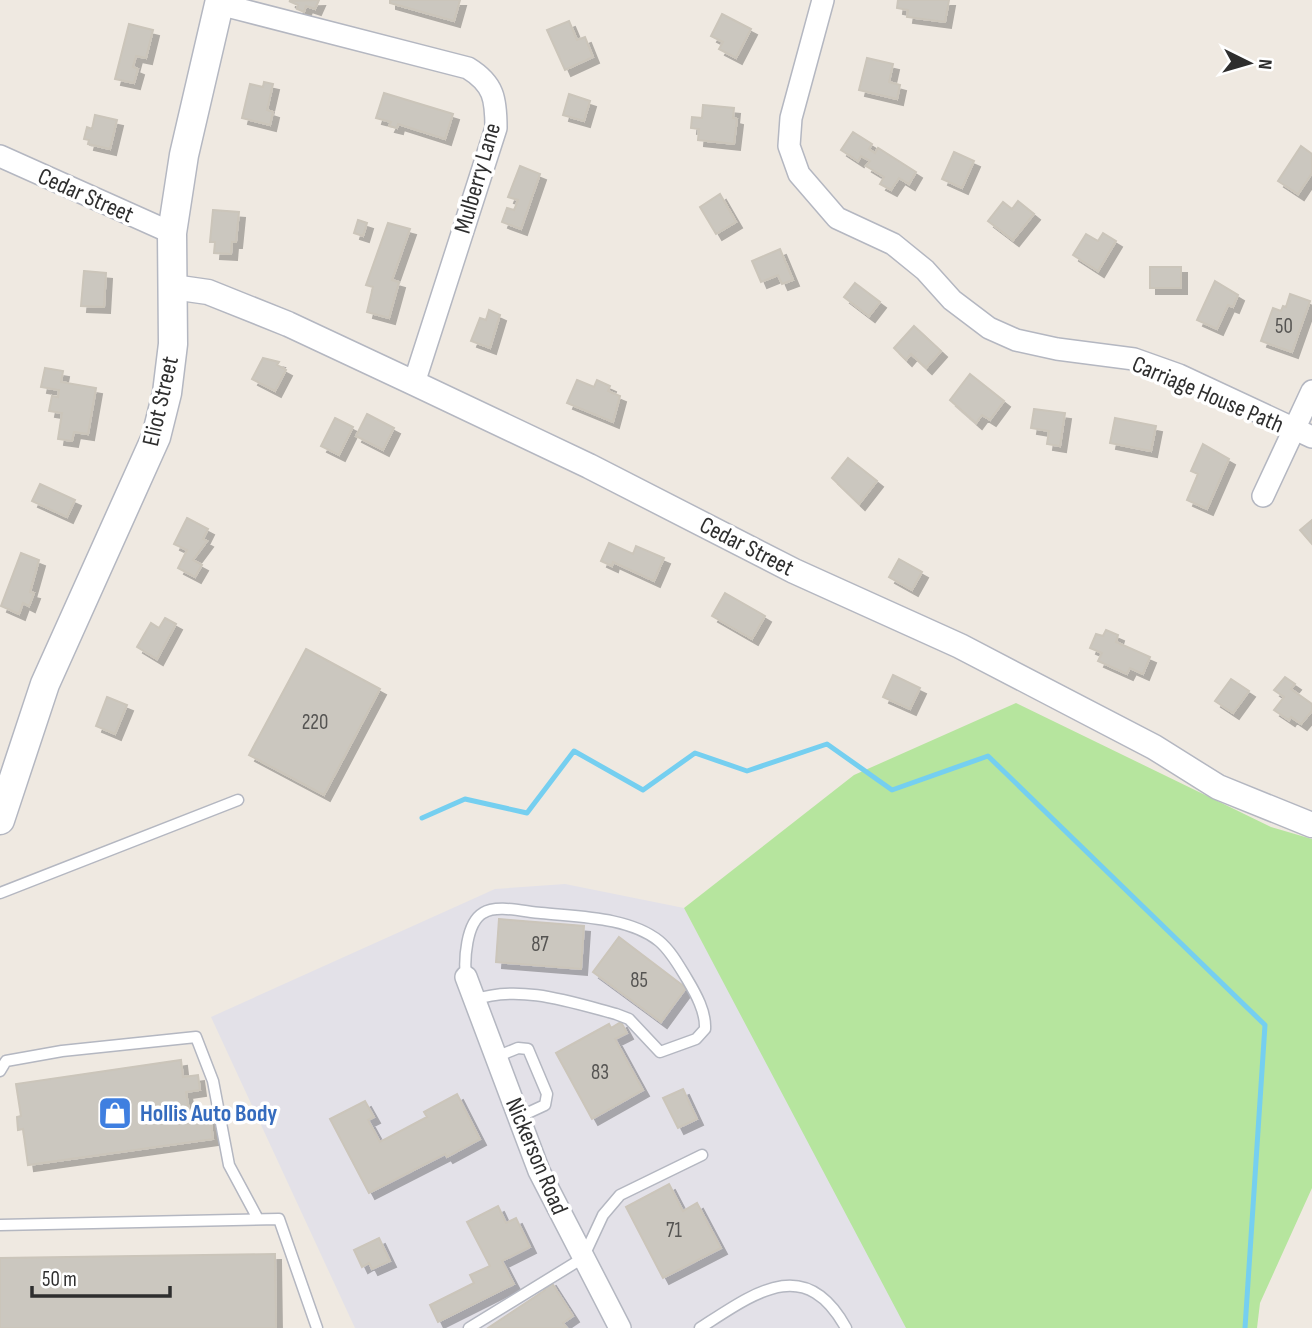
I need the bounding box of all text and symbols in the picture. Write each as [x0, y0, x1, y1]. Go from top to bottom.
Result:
north arrow [1214, 28, 1284, 98]
text: N [1253, 58, 1276, 70]
street label: Mulberry Lane [448, 120, 507, 237]
street label: Cedar Street [33, 162, 138, 229]
house number: 50 [1275, 314, 1293, 339]
street label: Carriage House Path [1128, 350, 1288, 439]
street label: Eliot Street [136, 353, 185, 449]
street label: Cedar Street [695, 510, 799, 582]
house number: 220 [302, 710, 328, 735]
house number: 87 [531, 932, 549, 957]
house number: 85 [630, 968, 648, 993]
house number: 83 [591, 1060, 609, 1085]
street label: Nickerson Road [499, 1093, 574, 1219]
shop icon: Hollis Auto Body [96, 1094, 134, 1132]
place label: Hollis Auto Body [140, 1099, 277, 1128]
house number: 71 [666, 1218, 683, 1243]
scale bar [32, 1254, 170, 1298]
text: 50 m [42, 1267, 77, 1292]

